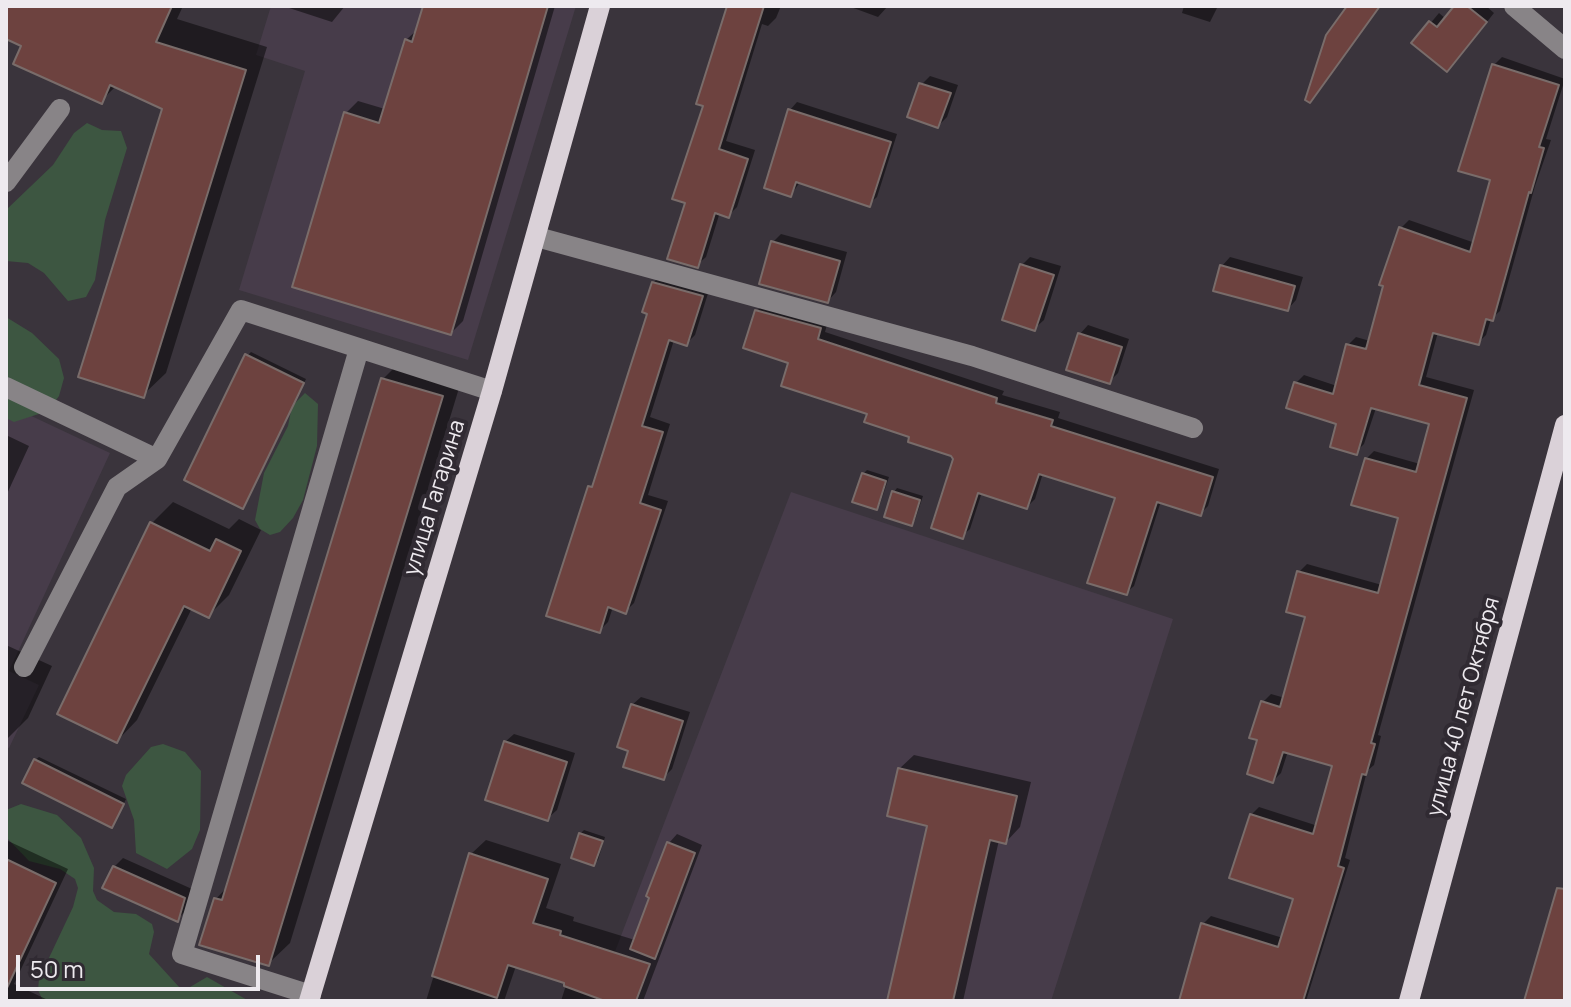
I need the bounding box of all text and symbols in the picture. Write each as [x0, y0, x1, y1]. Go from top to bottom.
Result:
street label: улица Гагарина [399, 417, 471, 579]
street label: улица 40 лет Октября [1422, 594, 1506, 820]
scale bar [20, 939, 264, 989]
text: 50 m [30, 952, 84, 985]

